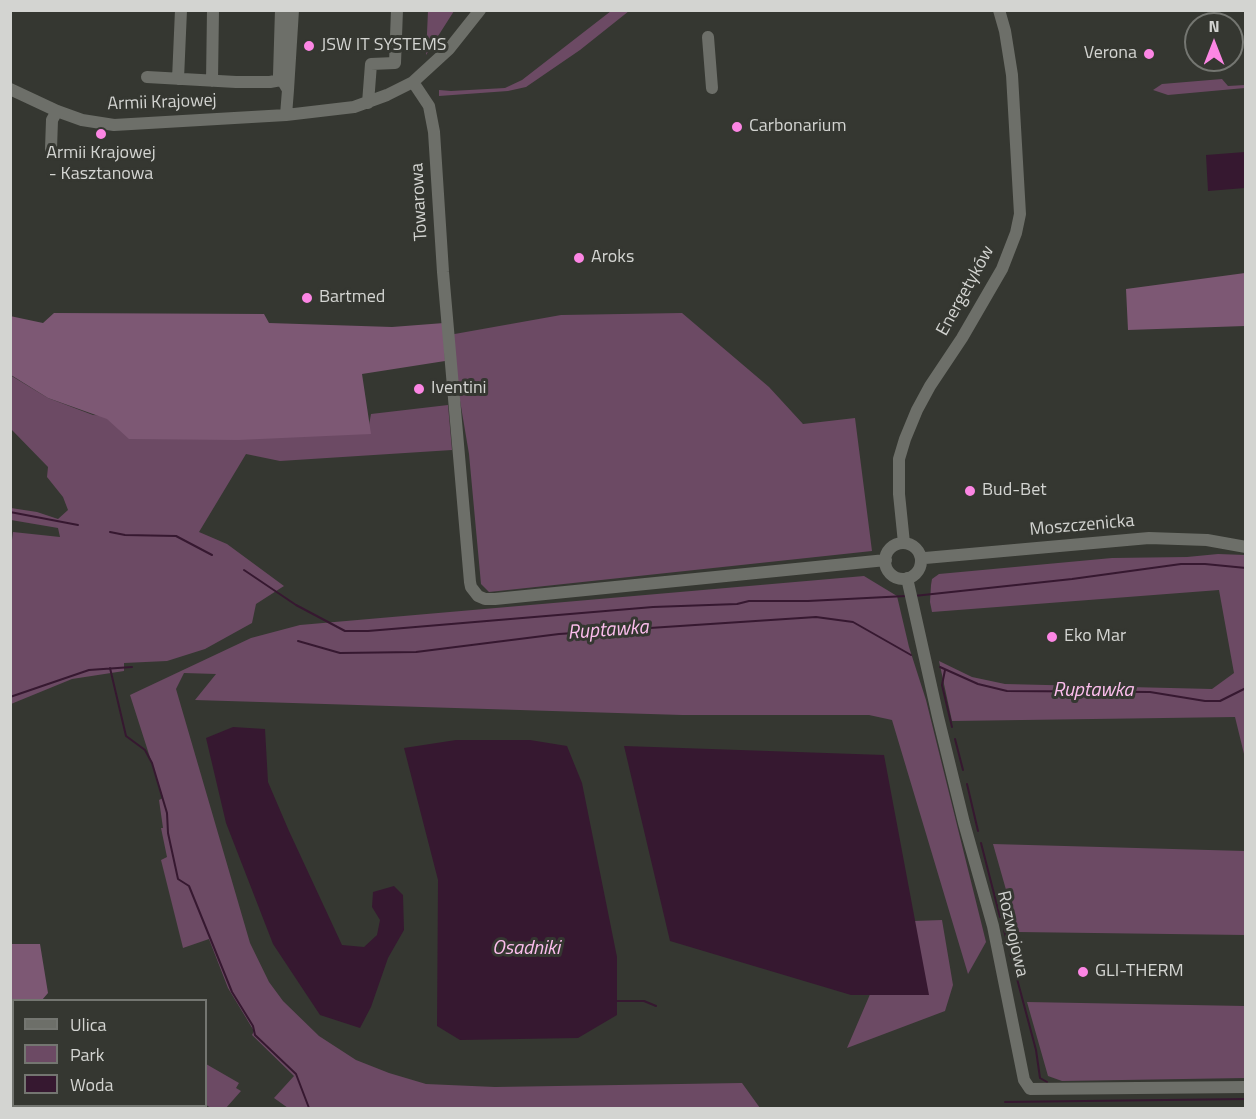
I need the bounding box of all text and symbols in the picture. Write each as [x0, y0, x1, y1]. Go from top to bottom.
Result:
north arrow [1184, 12, 1244, 72]
text: N [1208, 14, 1220, 38]
place label: JSW IT SYSTEMS [321, 35, 447, 57]
marker: JSW IT SYSTEMS [302, 39, 316, 53]
place label: Verona [1084, 43, 1137, 65]
marker: Verona [1142, 47, 1156, 61]
street label: Armii Krajowej [107, 90, 217, 116]
place label: Carbonarium [749, 116, 846, 138]
marker: Carbonarium [730, 120, 744, 134]
marker: Armii Krajowej - Kasztanowa [94, 127, 108, 141]
place label: Armii Krajowej - Kasztanowa [46, 143, 156, 186]
street label: Towarowa [407, 162, 433, 242]
street label: Energetyków [932, 242, 1000, 340]
place label: Aroks [591, 247, 634, 269]
marker: Aroks [572, 251, 586, 265]
place label: Bartmed [319, 287, 385, 309]
marker: Bartmed [300, 291, 314, 305]
place label: Iventini [431, 378, 486, 400]
marker: Iventini [412, 382, 426, 396]
place label: Bud-Bet [982, 480, 1046, 502]
marker: Bud-Bet [963, 484, 977, 498]
street label: Moszczenicka [1029, 511, 1135, 541]
water label: Ruptawka [567, 616, 649, 646]
place label: Eko Mar [1064, 626, 1126, 648]
marker: Eko Mar [1045, 630, 1059, 644]
water label: Ruptawka [1053, 679, 1133, 703]
street label: Rozwojowa [992, 889, 1032, 979]
water label: Osadniki [492, 937, 560, 961]
place label: GLI-THERM [1095, 961, 1184, 983]
marker: GLI-THERM [1076, 965, 1090, 979]
legend [12, 999, 207, 1107]
text: Ulica [70, 1011, 107, 1038]
text: Park [70, 1041, 104, 1068]
text: Woda [70, 1071, 114, 1098]

